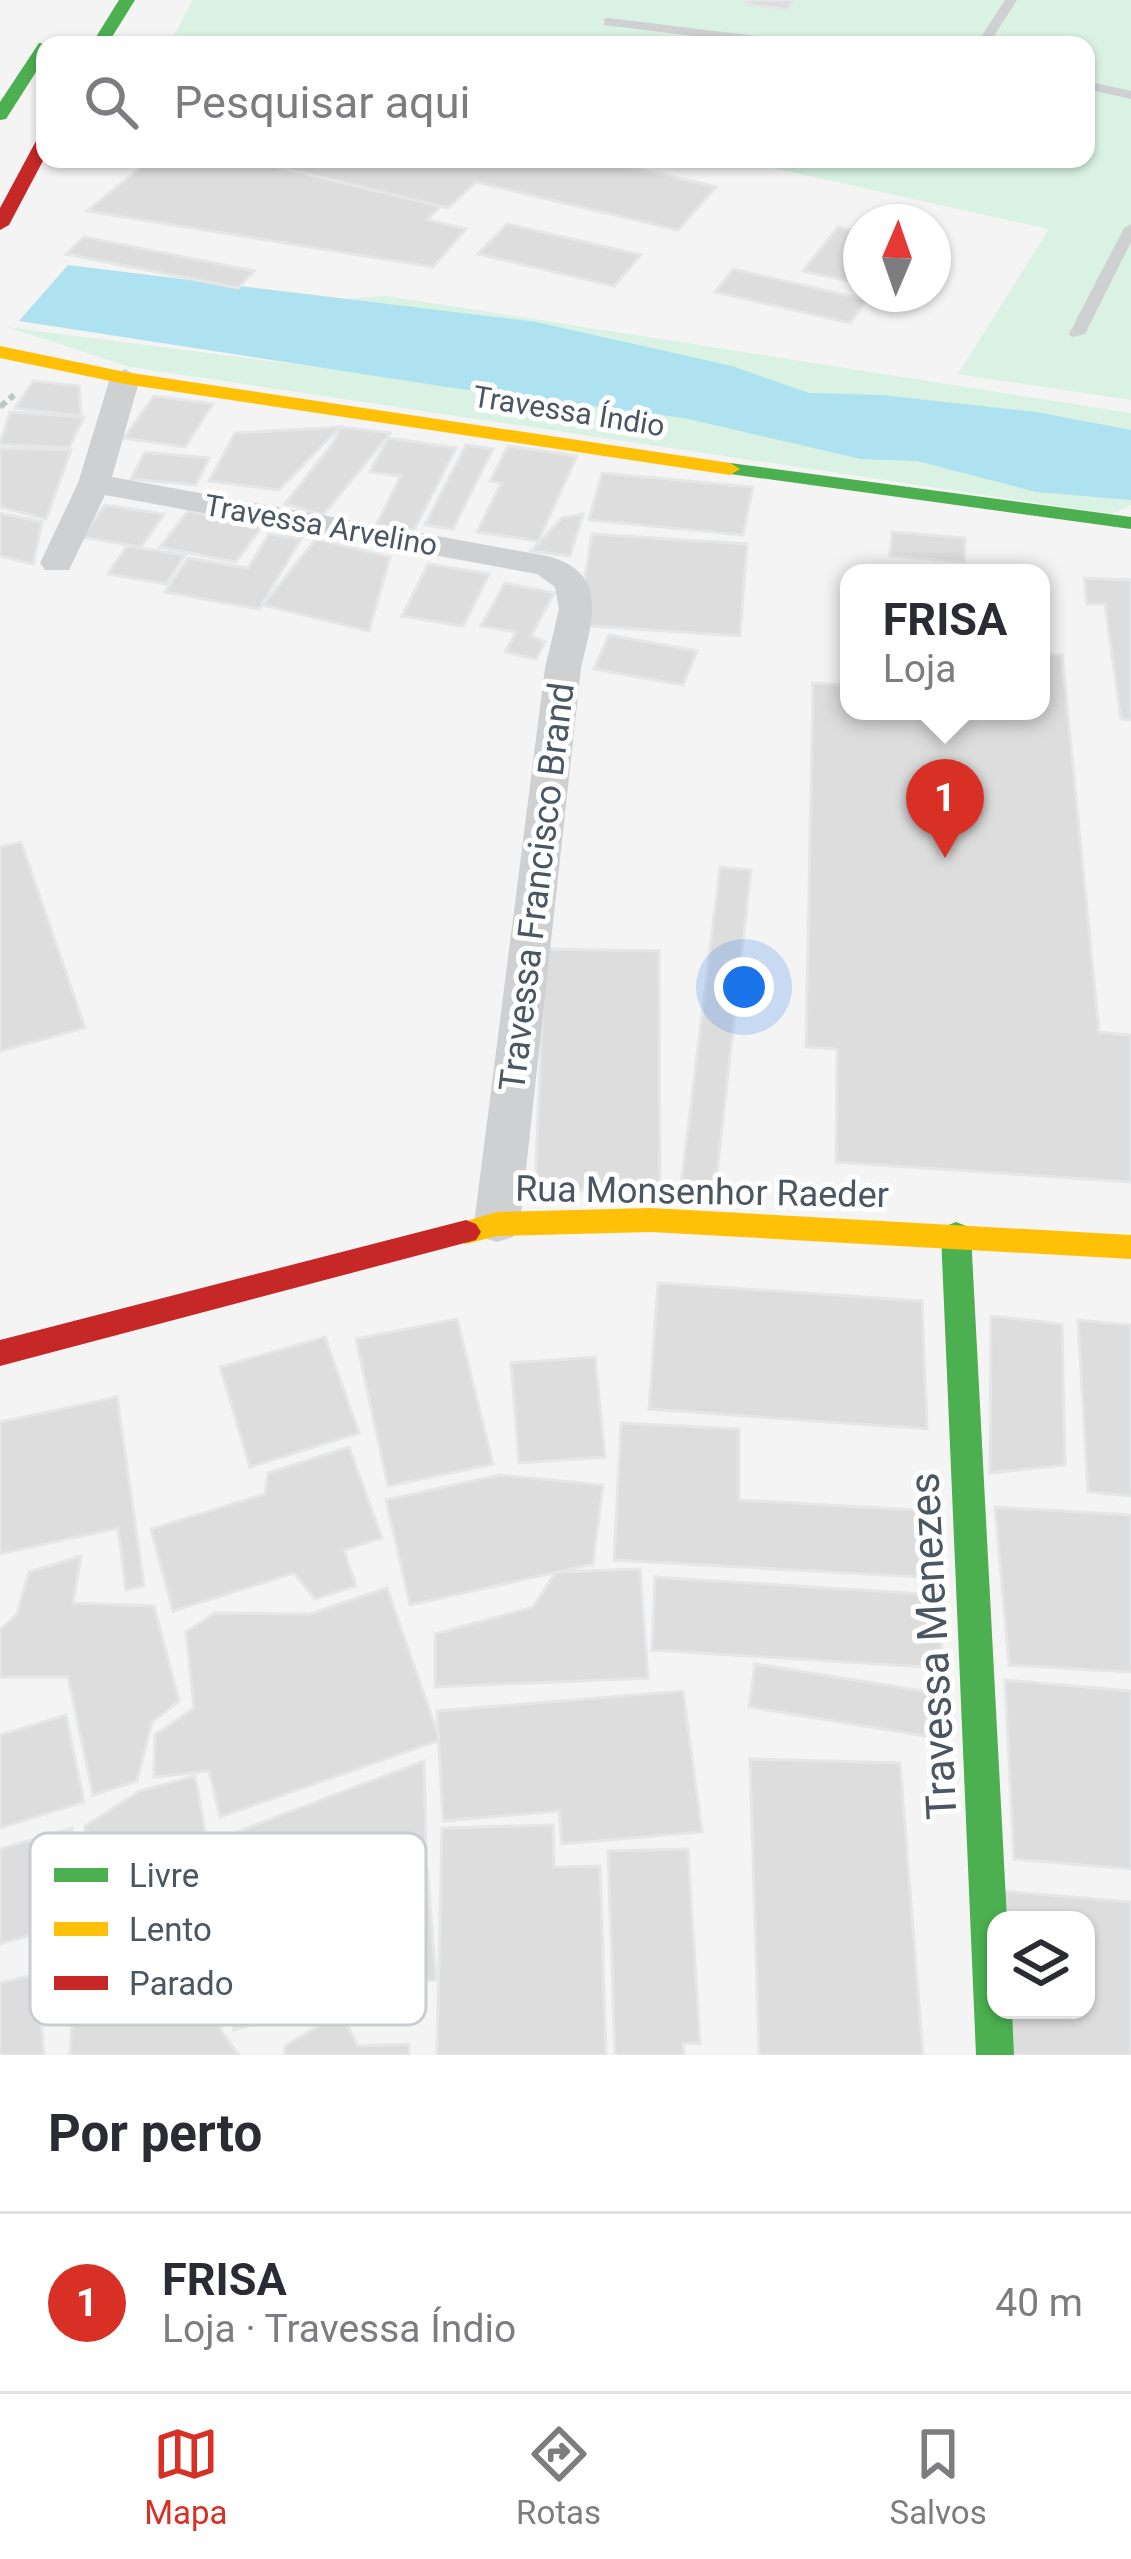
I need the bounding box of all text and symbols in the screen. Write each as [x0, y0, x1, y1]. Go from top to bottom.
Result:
search box [36, 36, 1095, 168]
icon: search [78, 69, 144, 135]
text: Pesquisar aqui [174, 76, 470, 129]
north arrow [843, 204, 951, 312]
street label: Travessa Índio [471, 379, 667, 443]
street label: Travessa Arvelino [202, 487, 440, 563]
popup [840, 564, 1050, 720]
text: FRISA [883, 593, 1007, 646]
text: Loja [883, 646, 956, 692]
street label: Travessa Francisco Brand [491, 680, 583, 1094]
pin: 1 [906, 759, 984, 858]
your location [714, 957, 774, 1017]
street label: Rua Monsenhor Raeder [515, 1168, 889, 1216]
street label: Travessa Menezes [899, 1471, 967, 1821]
legend [30, 1833, 426, 2025]
text: Livre [129, 1856, 199, 1895]
text: Lento [129, 1910, 212, 1949]
map controls [987, 1911, 1095, 2019]
button: layers [987, 1911, 1095, 2019]
text: Parado [129, 1964, 234, 2003]
text: Por perto [48, 2104, 262, 2163]
text: FRISA [162, 2253, 287, 2306]
text: 1 [76, 2280, 98, 2326]
text: 40 m [995, 2280, 1083, 2326]
text: Loja · Travessa Índio [162, 2306, 516, 2352]
tab: Mapa [144, 2421, 228, 2532]
tab: Rotas [516, 2421, 601, 2532]
tab: Salvos [890, 2421, 987, 2532]

